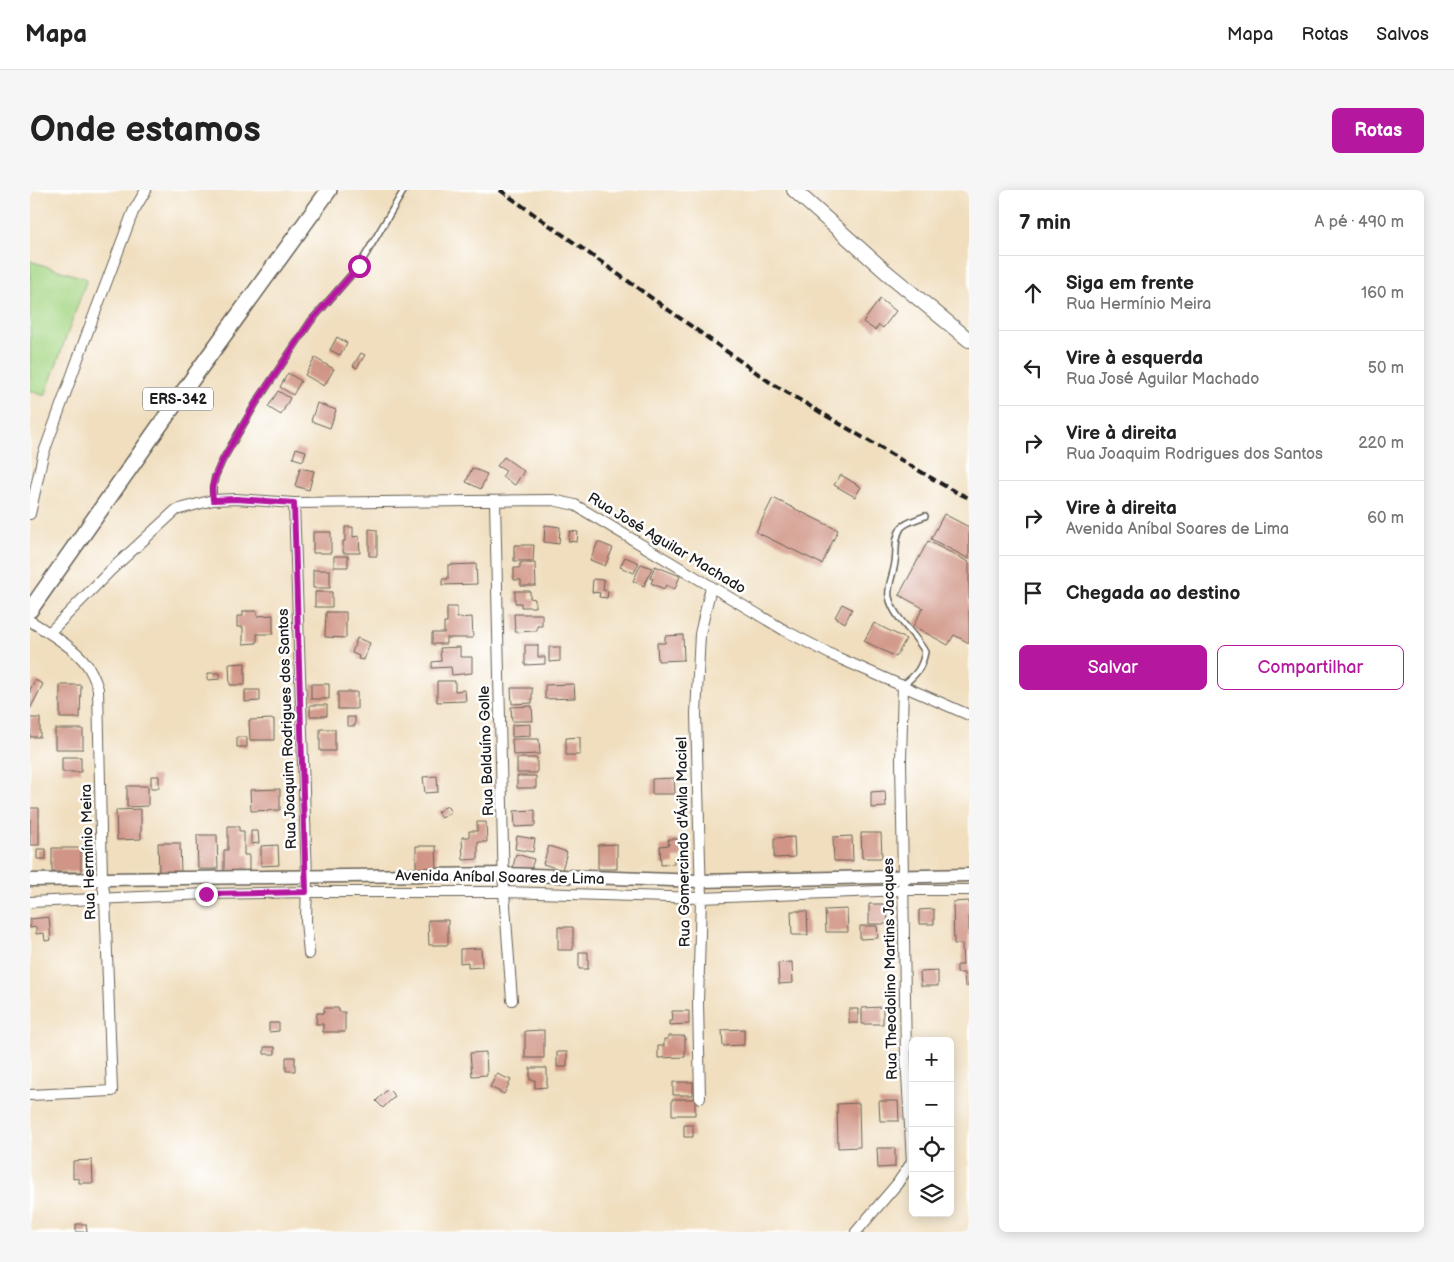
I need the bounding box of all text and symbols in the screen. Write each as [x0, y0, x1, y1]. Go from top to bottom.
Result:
text: Mapa [25, 20, 87, 49]
text: Mapa [1227, 24, 1273, 45]
text: Rotas [1301, 24, 1348, 45]
text: Salvos [1376, 24, 1429, 45]
button: Rotas [1332, 108, 1424, 153]
text: Onde estamos [30, 109, 261, 152]
text: 7 min [1019, 210, 1071, 235]
text: A pé · 490 m [1315, 213, 1404, 232]
route start [348, 255, 371, 278]
text: Siga em frente [1066, 272, 1194, 295]
icon: ahead [1019, 279, 1047, 307]
text: 160 m [1361, 284, 1404, 303]
text: Rua Hermínio Meira [1066, 295, 1211, 314]
text: Vire à esquerda [1066, 347, 1203, 370]
icon: left [1019, 354, 1047, 382]
text: 50 m [1368, 359, 1404, 378]
text: Rua José Aguilar Machado [1066, 370, 1259, 389]
road number: ERS-342 [143, 388, 213, 410]
text: Vire à direita [1066, 422, 1177, 445]
icon: right [1019, 429, 1047, 457]
text: 220 m [1358, 434, 1404, 453]
text: Rua Joaquim Rodrigues dos Santos [1066, 445, 1323, 464]
street label: Rua José Aguilar Machado [584, 489, 749, 598]
text: Vire à direita [1066, 497, 1177, 520]
icon: right [1019, 504, 1047, 532]
text: 60 m [1367, 509, 1404, 528]
text: Avenida Aníbal Soares de Lima [1066, 520, 1289, 539]
icon: arrive [1019, 579, 1047, 607]
text: Chegada ao destino [1066, 582, 1240, 605]
street label: Rua Joaquim Rodrigues dos Santos [274, 608, 301, 850]
button: Salvar [1019, 645, 1207, 690]
button: Compartilhar [1217, 645, 1404, 690]
street label: Rua Balduíno Golle [475, 685, 498, 816]
street label: Rua Gomercindo d'Ávila Maciel [672, 737, 695, 947]
street label: Rua Hermínio Meira [77, 784, 100, 920]
street label: Rua Theodolino Martins Jacques [879, 857, 902, 1080]
street label: Avenida Aníbal Soares de Lima [395, 866, 605, 889]
route end [195, 883, 218, 906]
map controls [909, 1037, 954, 1217]
button: + [909, 1037, 954, 1082]
button: − [909, 1082, 954, 1127]
button: locate [909, 1127, 954, 1172]
button: layers [909, 1172, 954, 1217]

